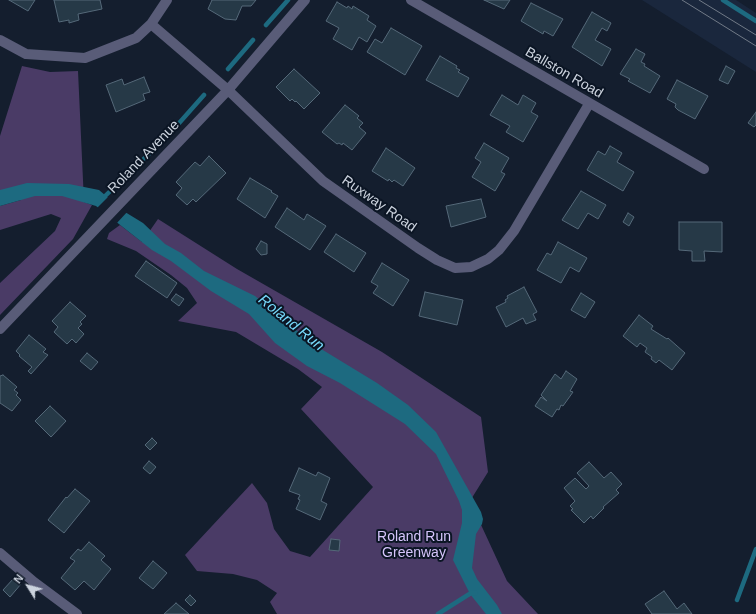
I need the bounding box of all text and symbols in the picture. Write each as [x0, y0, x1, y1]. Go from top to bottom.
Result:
street label: Ballston Road [522, 44, 606, 102]
street label: Roland Avenue [105, 117, 183, 197]
street label: Ruxway Road [338, 172, 420, 236]
water label: Roland Run [255, 291, 327, 355]
park label: Roland Run Greenway [377, 529, 451, 562]
north arrow [8, 566, 48, 606]
text: N [11, 572, 26, 586]

